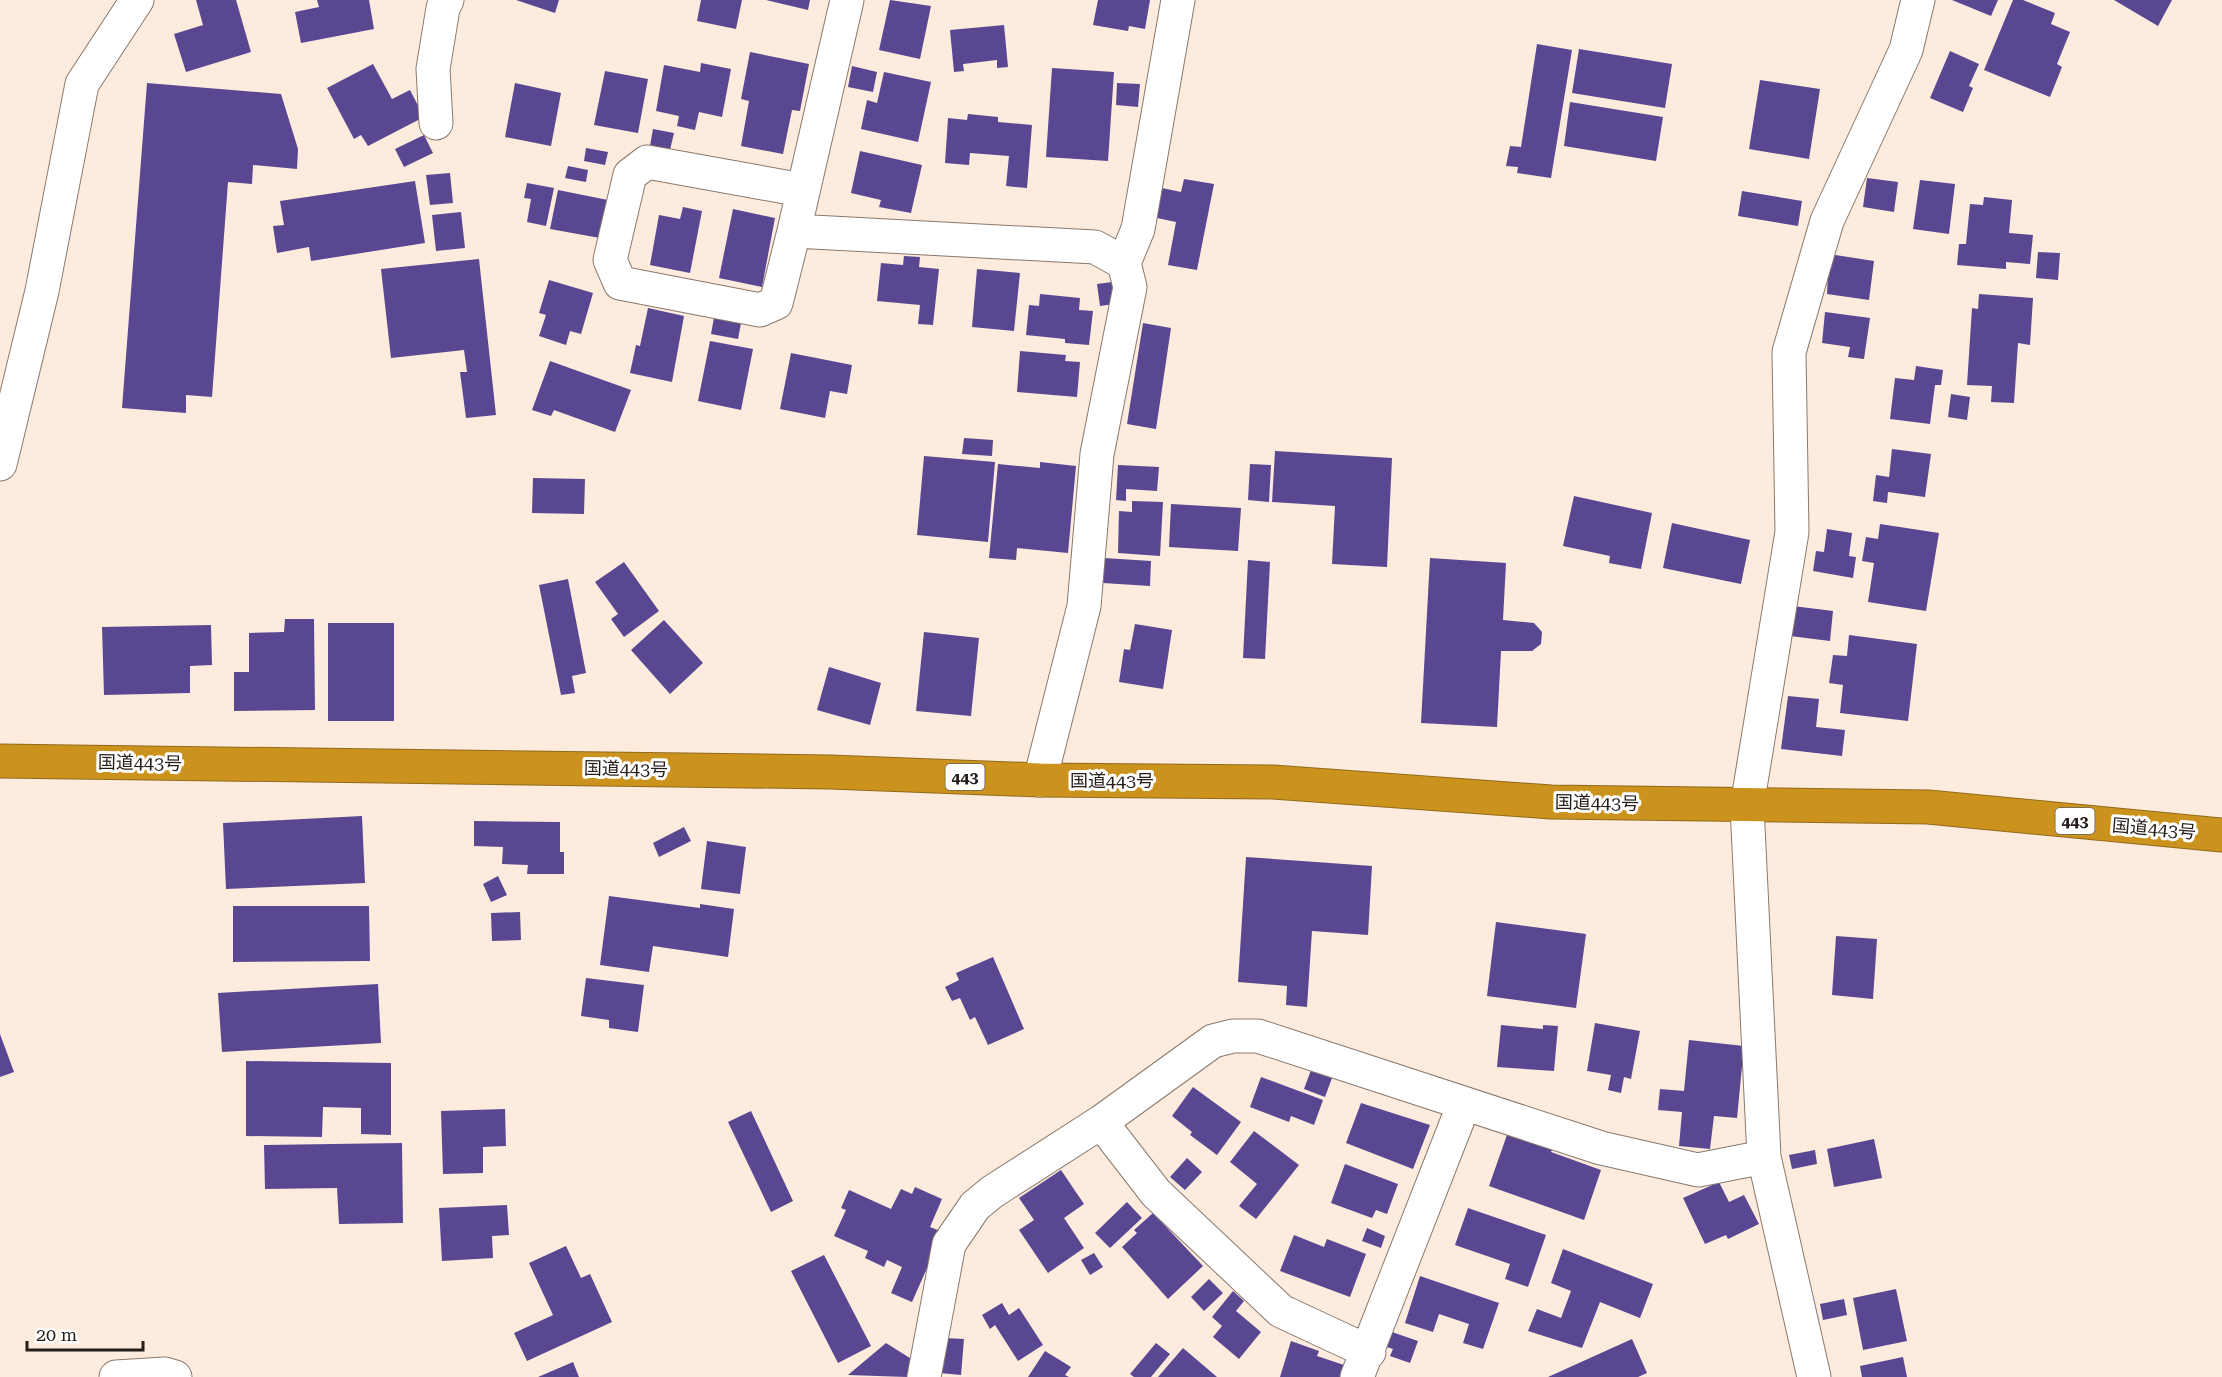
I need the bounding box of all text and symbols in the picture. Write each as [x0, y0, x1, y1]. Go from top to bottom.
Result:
street label: 国道443号 [98, 751, 182, 774]
street label: 国道443号 [584, 757, 668, 780]
road number: 443 [946, 764, 984, 790]
street label: 国道443号 [1070, 770, 1154, 791]
street label: 国道443号 [1555, 791, 1639, 814]
road number: 443 [2056, 808, 2094, 834]
street label: 国道443号 [2111, 814, 2197, 843]
scale bar [27, 1314, 142, 1352]
text: 20 m [36, 1324, 77, 1345]

